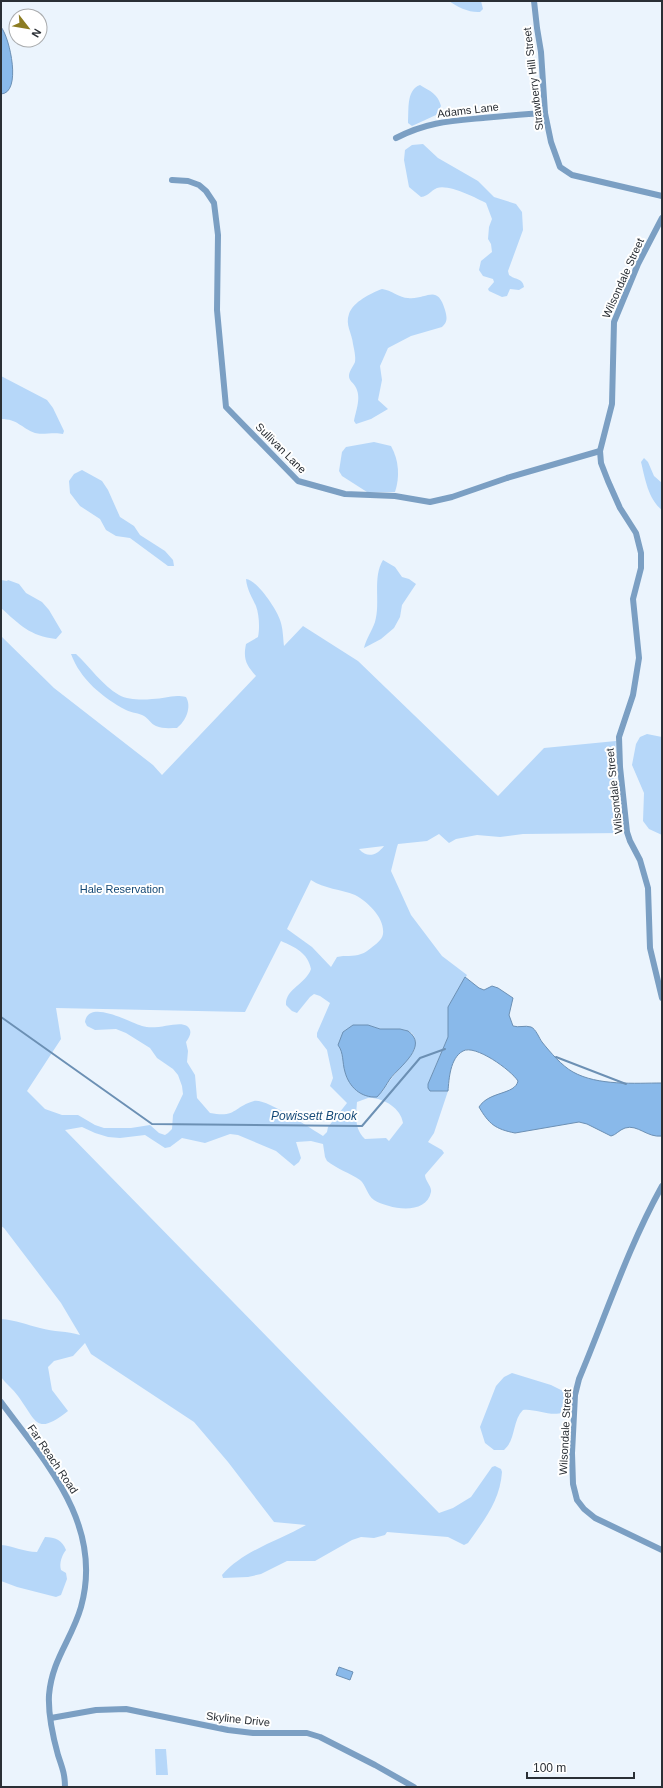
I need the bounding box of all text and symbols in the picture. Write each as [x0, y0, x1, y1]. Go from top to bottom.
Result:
north arrow [8, 8, 48, 48]
text: N [29, 27, 44, 40]
street label: Strawberry Hill Street [521, 27, 545, 131]
street label: Adams Lane [437, 100, 499, 120]
street label: Wilsondale Street [600, 236, 646, 320]
street label: Sullivan Lane [253, 420, 309, 476]
street label: Wilsondale Street [604, 747, 624, 835]
park label: Hale Reservation [80, 883, 164, 895]
water label: Powissett Brook [271, 1109, 358, 1123]
street label: Wilsondale Street [557, 1389, 573, 1475]
street label: Far Reach Road [25, 1422, 81, 1496]
street label: Skyline Drive [205, 1710, 271, 1728]
scale bar [527, 1754, 634, 1780]
text: 100 m [533, 1761, 566, 1775]

